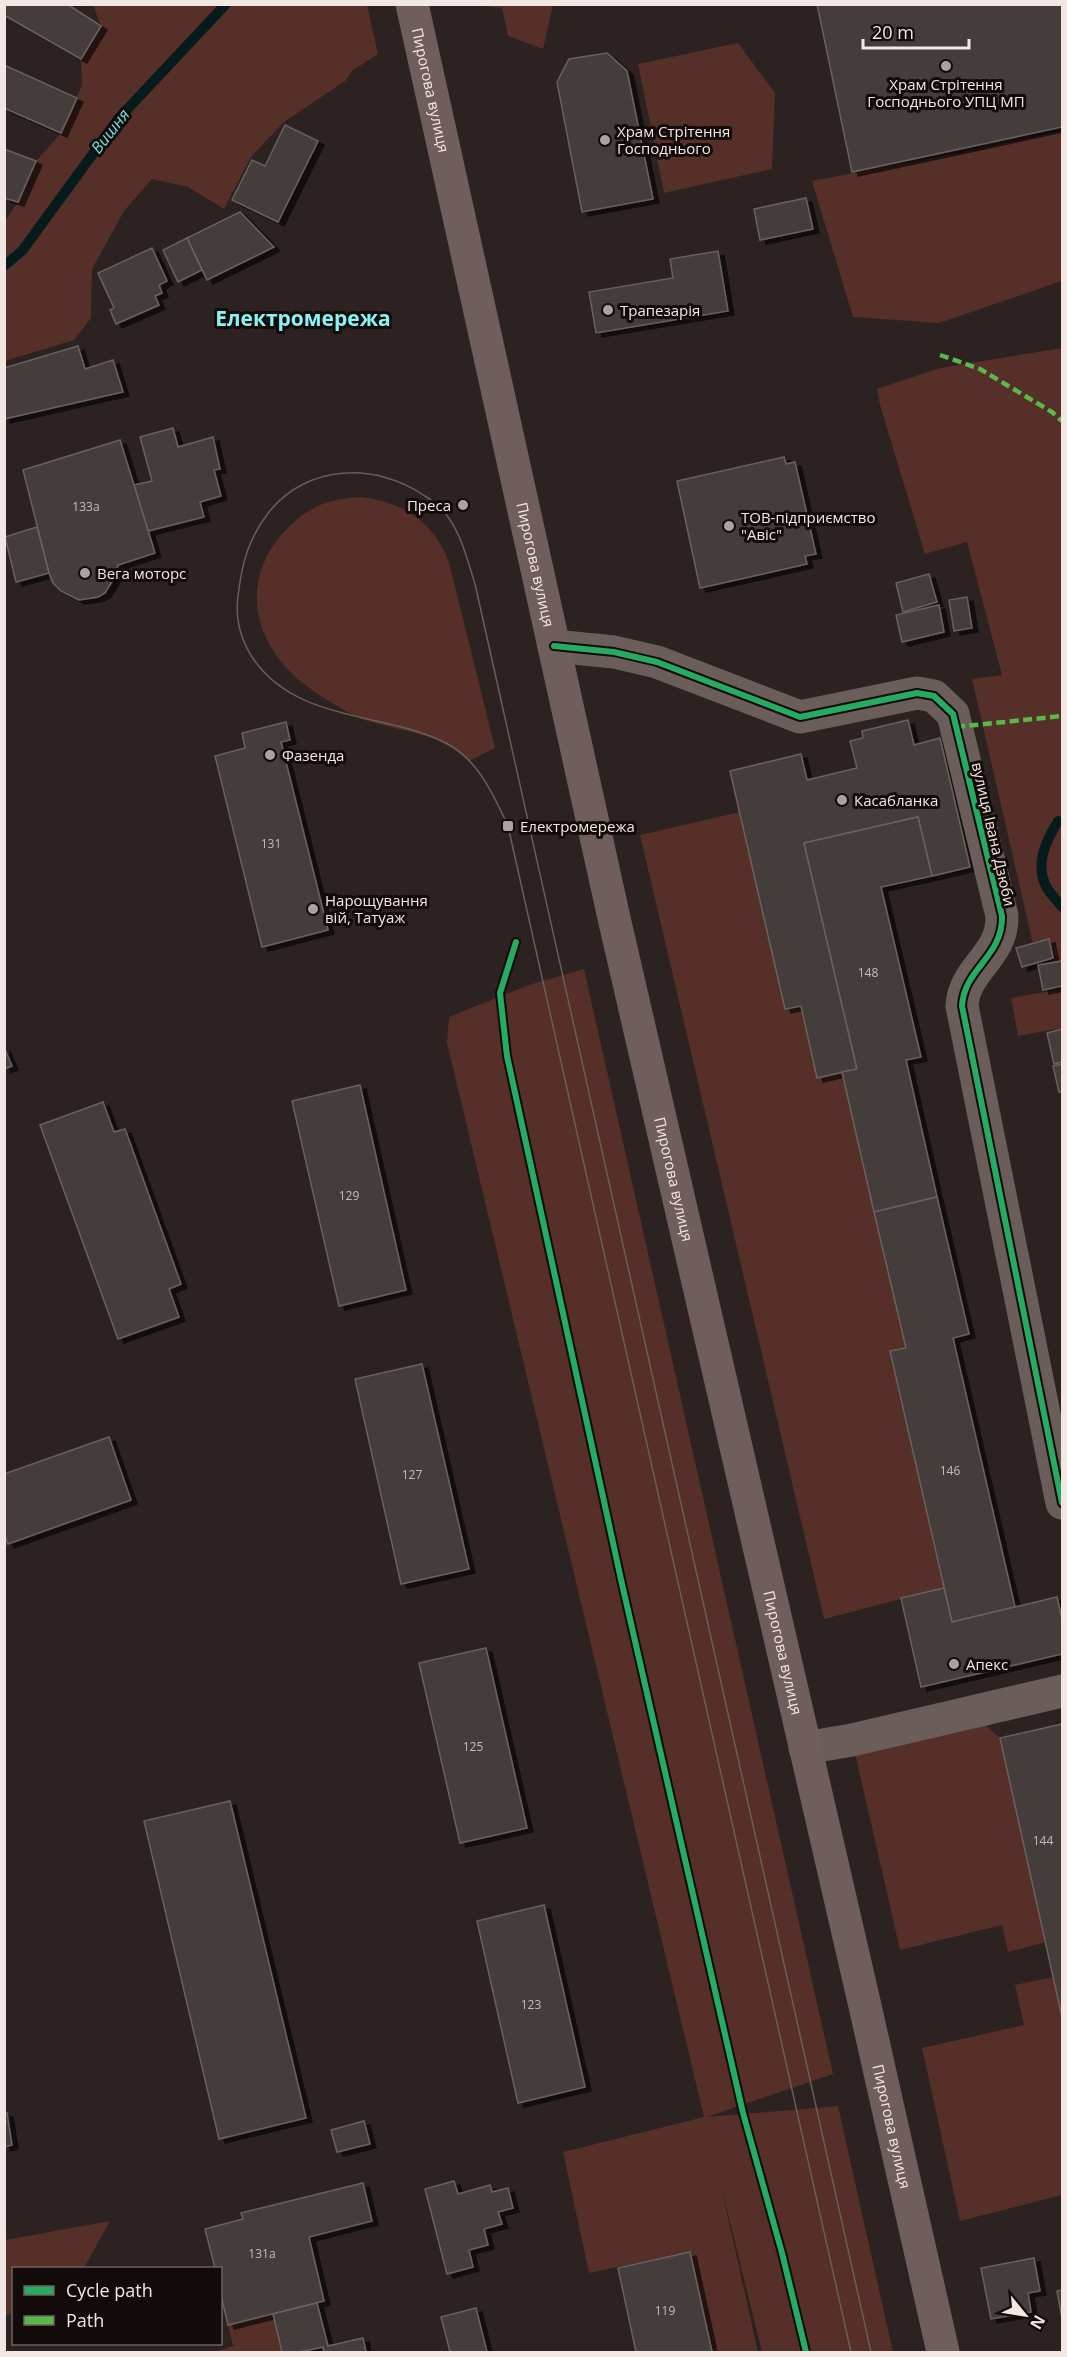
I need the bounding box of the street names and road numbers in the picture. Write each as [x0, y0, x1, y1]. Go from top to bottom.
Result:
street label: Пирогова вулиця [408, 26, 454, 154]
street label: Пирогова вулиця [512, 500, 559, 629]
street label: вулиця Івана Дзюби [968, 760, 1020, 908]
street label: Пирогова вулиця [650, 1115, 698, 1243]
street label: Пирогова вулиця [759, 1589, 808, 1717]
street label: Пирогова вулиця [868, 2062, 916, 2191]

